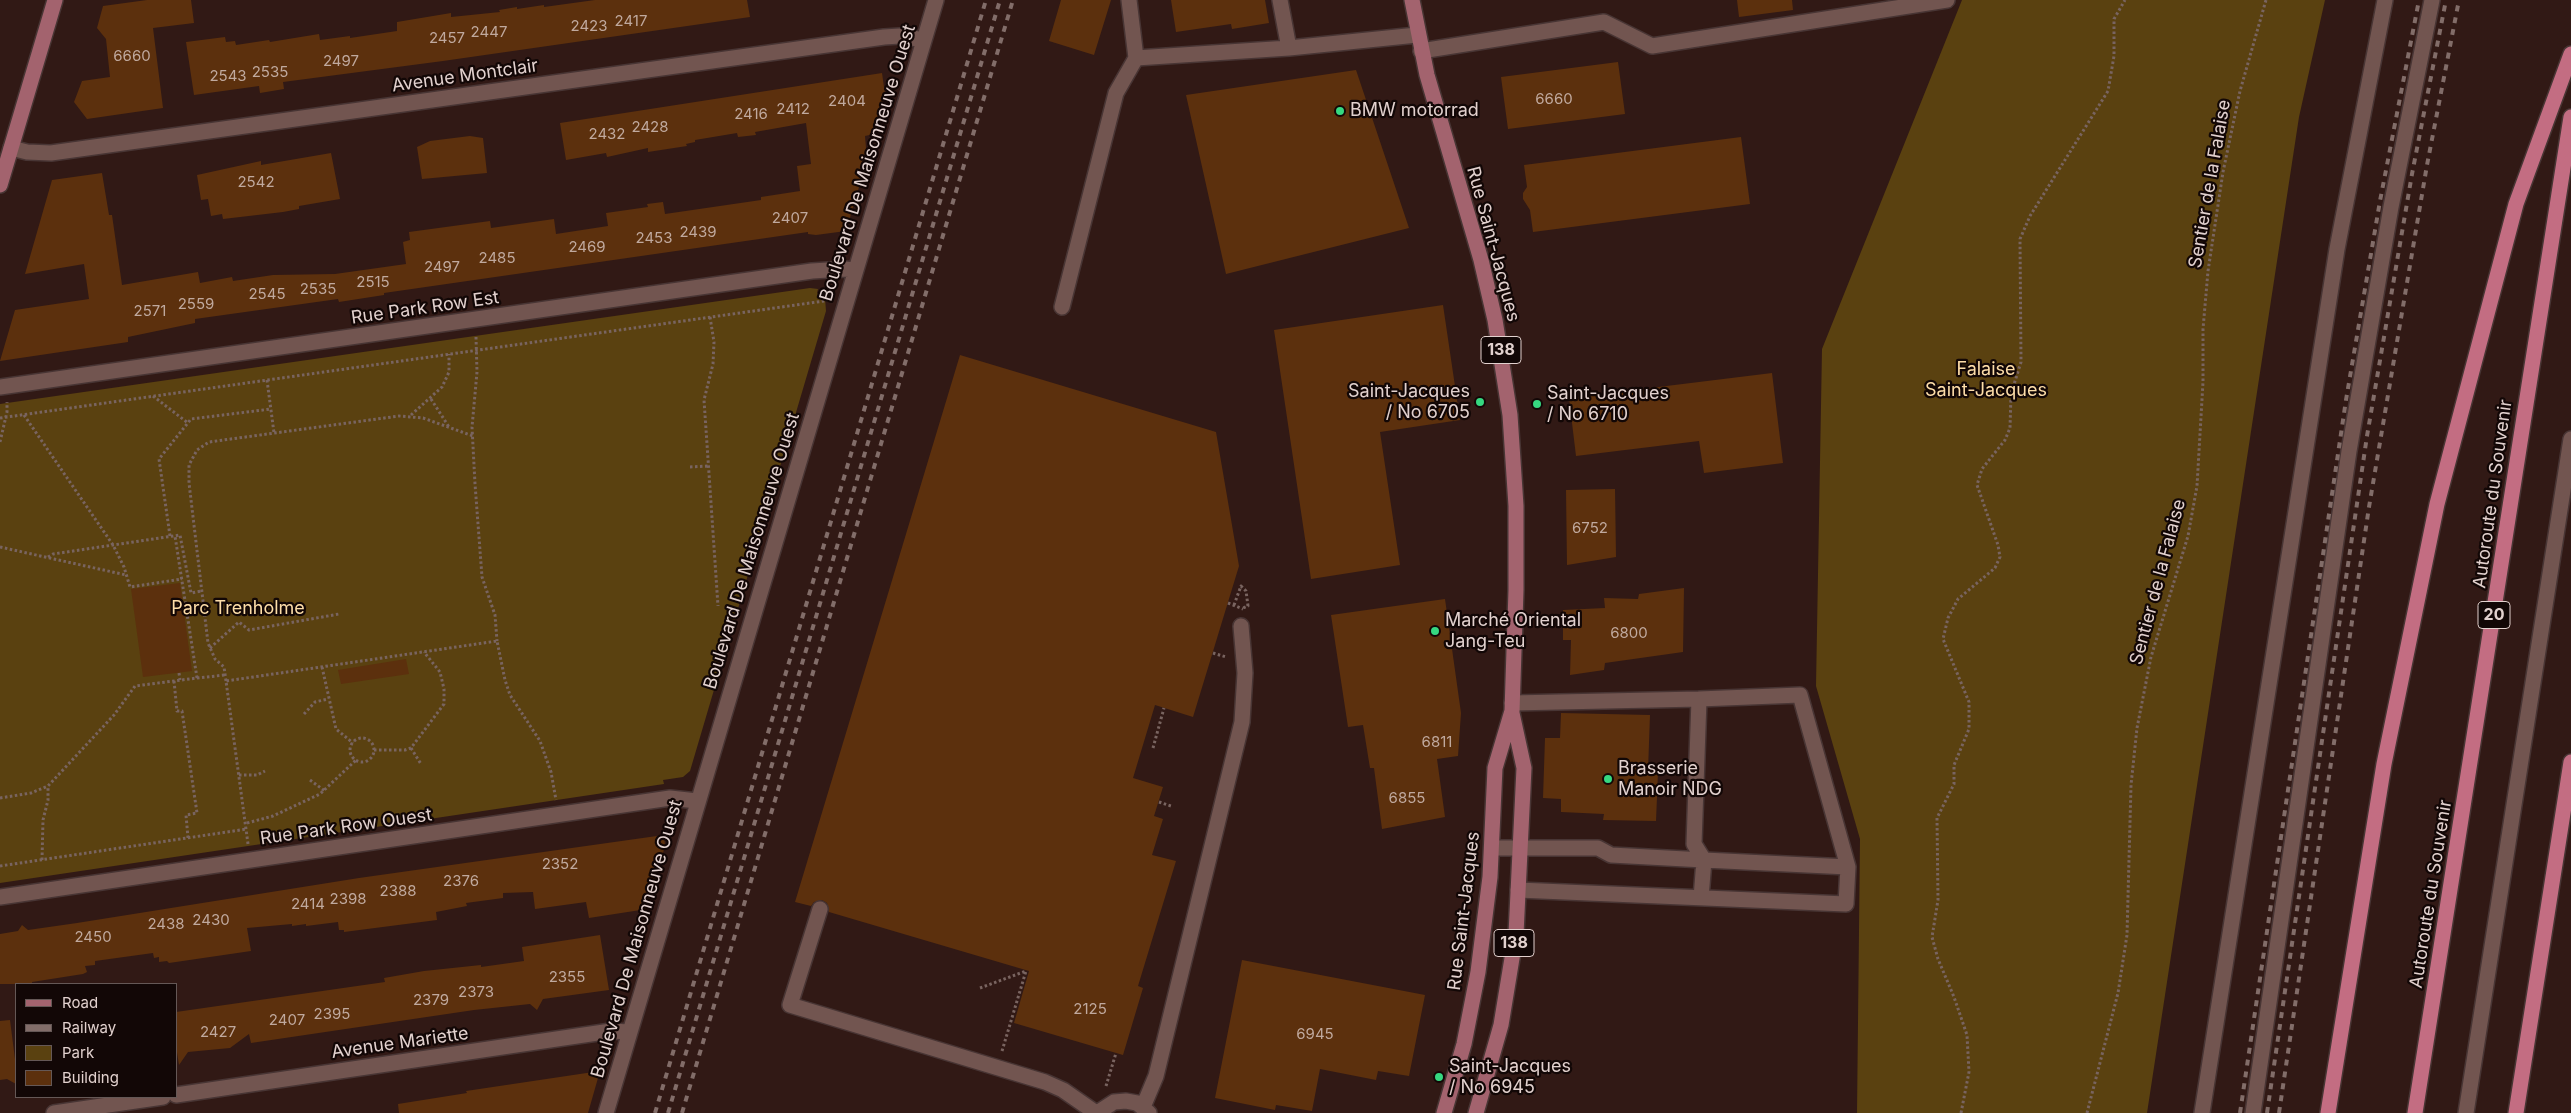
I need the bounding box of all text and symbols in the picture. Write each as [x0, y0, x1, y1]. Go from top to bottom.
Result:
house number: 2417 [615, 12, 647, 30]
house number: 2423 [570, 17, 608, 35]
street label: Boulevard De Maisonneuve Ouest [816, 22, 920, 304]
house number: 2447 [471, 23, 507, 41]
house number: 2457 [429, 29, 465, 47]
house number: 6660 [113, 47, 151, 65]
house number: 2497 [323, 52, 359, 70]
street label: Avenue Montclair [390, 55, 540, 97]
house number: 2535 [252, 63, 288, 81]
house number: 2543 [209, 67, 247, 85]
house number: 6660 [1535, 90, 1573, 108]
house number: 2404 [828, 92, 866, 110]
street label: Sentier de la Falaise [2185, 98, 2235, 270]
house number: 2412 [776, 100, 810, 118]
place label: BMW motorrad [1350, 100, 1479, 122]
house number: 2416 [734, 105, 768, 123]
marker: BMW motorrad [1334, 105, 1346, 117]
house number: 2428 [631, 118, 669, 136]
house number: 2432 [588, 125, 626, 143]
street label: Rue Saint-Jacques [1462, 164, 1524, 324]
house number: 2542 [237, 173, 275, 191]
house number: 2407 [772, 209, 808, 227]
house number: 2439 [679, 223, 717, 241]
house number: 2453 [636, 229, 672, 247]
house number: 2469 [568, 238, 606, 256]
house number: 2485 [478, 249, 516, 267]
house number: 2497 [424, 258, 460, 276]
house number: 2515 [356, 273, 390, 291]
house number: 2535 [300, 280, 336, 298]
house number: 2545 [248, 285, 286, 303]
street label: Rue Park Row Est [350, 287, 500, 329]
house number: 2559 [178, 295, 214, 313]
house number: 2571 [134, 302, 166, 320]
road number: 138 [1481, 336, 1521, 364]
park label: Falaise Saint-Jacques [1925, 359, 2047, 402]
place label: Saint-Jacques / No 6705 [1348, 381, 1470, 424]
place label: Saint-Jacques / No 6710 [1547, 383, 1669, 426]
marker: Saint-Jacques / No 6705 [1474, 396, 1486, 408]
marker: Saint-Jacques / No 6710 [1531, 398, 1543, 410]
street label: Autoroute du Souvenir [2469, 398, 2517, 590]
street label: Boulevard De Maisonneuve Ouest [700, 410, 804, 692]
street label: Sentier de la Falaise [2126, 497, 2190, 667]
house number: 6752 [1572, 519, 1608, 537]
park label: Parc Trenholme [171, 598, 305, 620]
road number: 20 [2478, 602, 2510, 628]
place label: Marché Oriental Jang-Teu [1445, 610, 1581, 652]
house number: 6800 [1610, 624, 1648, 642]
marker: Marché Oriental Jang-Teu [1429, 625, 1441, 637]
house number: 6811 [1422, 733, 1452, 751]
place label: Brasserie Manoir NDG [1618, 758, 1722, 801]
marker: Brasserie Manoir NDG [1602, 773, 1614, 785]
house number: 6855 [1389, 789, 1425, 807]
street label: Boulevard De Maisonneuve Ouest [587, 798, 687, 1080]
street label: Autoroute du Souvenir [2405, 798, 2457, 990]
street label: Rue Park Row Ouest [259, 804, 433, 850]
street label: Rue Saint-Jacques [1444, 830, 1484, 992]
house number: 2352 [542, 855, 578, 873]
house number: 2376 [443, 872, 479, 890]
house number: 2388 [380, 882, 416, 900]
house number: 2398 [330, 890, 366, 908]
house number: 2414 [291, 895, 325, 913]
house number: 2430 [192, 911, 230, 929]
house number: 2438 [147, 915, 185, 933]
house number: 2450 [74, 928, 112, 946]
road number: 138 [1494, 930, 1534, 956]
house number: 2355 [549, 968, 585, 986]
legend [15, 983, 178, 1098]
house number: 2373 [458, 983, 494, 1001]
house number: 2379 [413, 991, 449, 1009]
text: Road [62, 993, 98, 1012]
house number: 2125 [1073, 1000, 1107, 1018]
house number: 2395 [314, 1005, 350, 1023]
house number: 2407 [269, 1011, 305, 1029]
text: Railway [62, 1018, 116, 1037]
house number: 2427 [200, 1023, 236, 1041]
street label: Avenue Mariette [330, 1023, 470, 1063]
house number: 6945 [1296, 1025, 1334, 1043]
text: Park [62, 1043, 94, 1062]
place label: Saint-Jacques / No 6945 [1449, 1056, 1571, 1098]
text: Building [62, 1068, 119, 1087]
marker: Saint-Jacques / No 6945 [1433, 1071, 1445, 1083]

